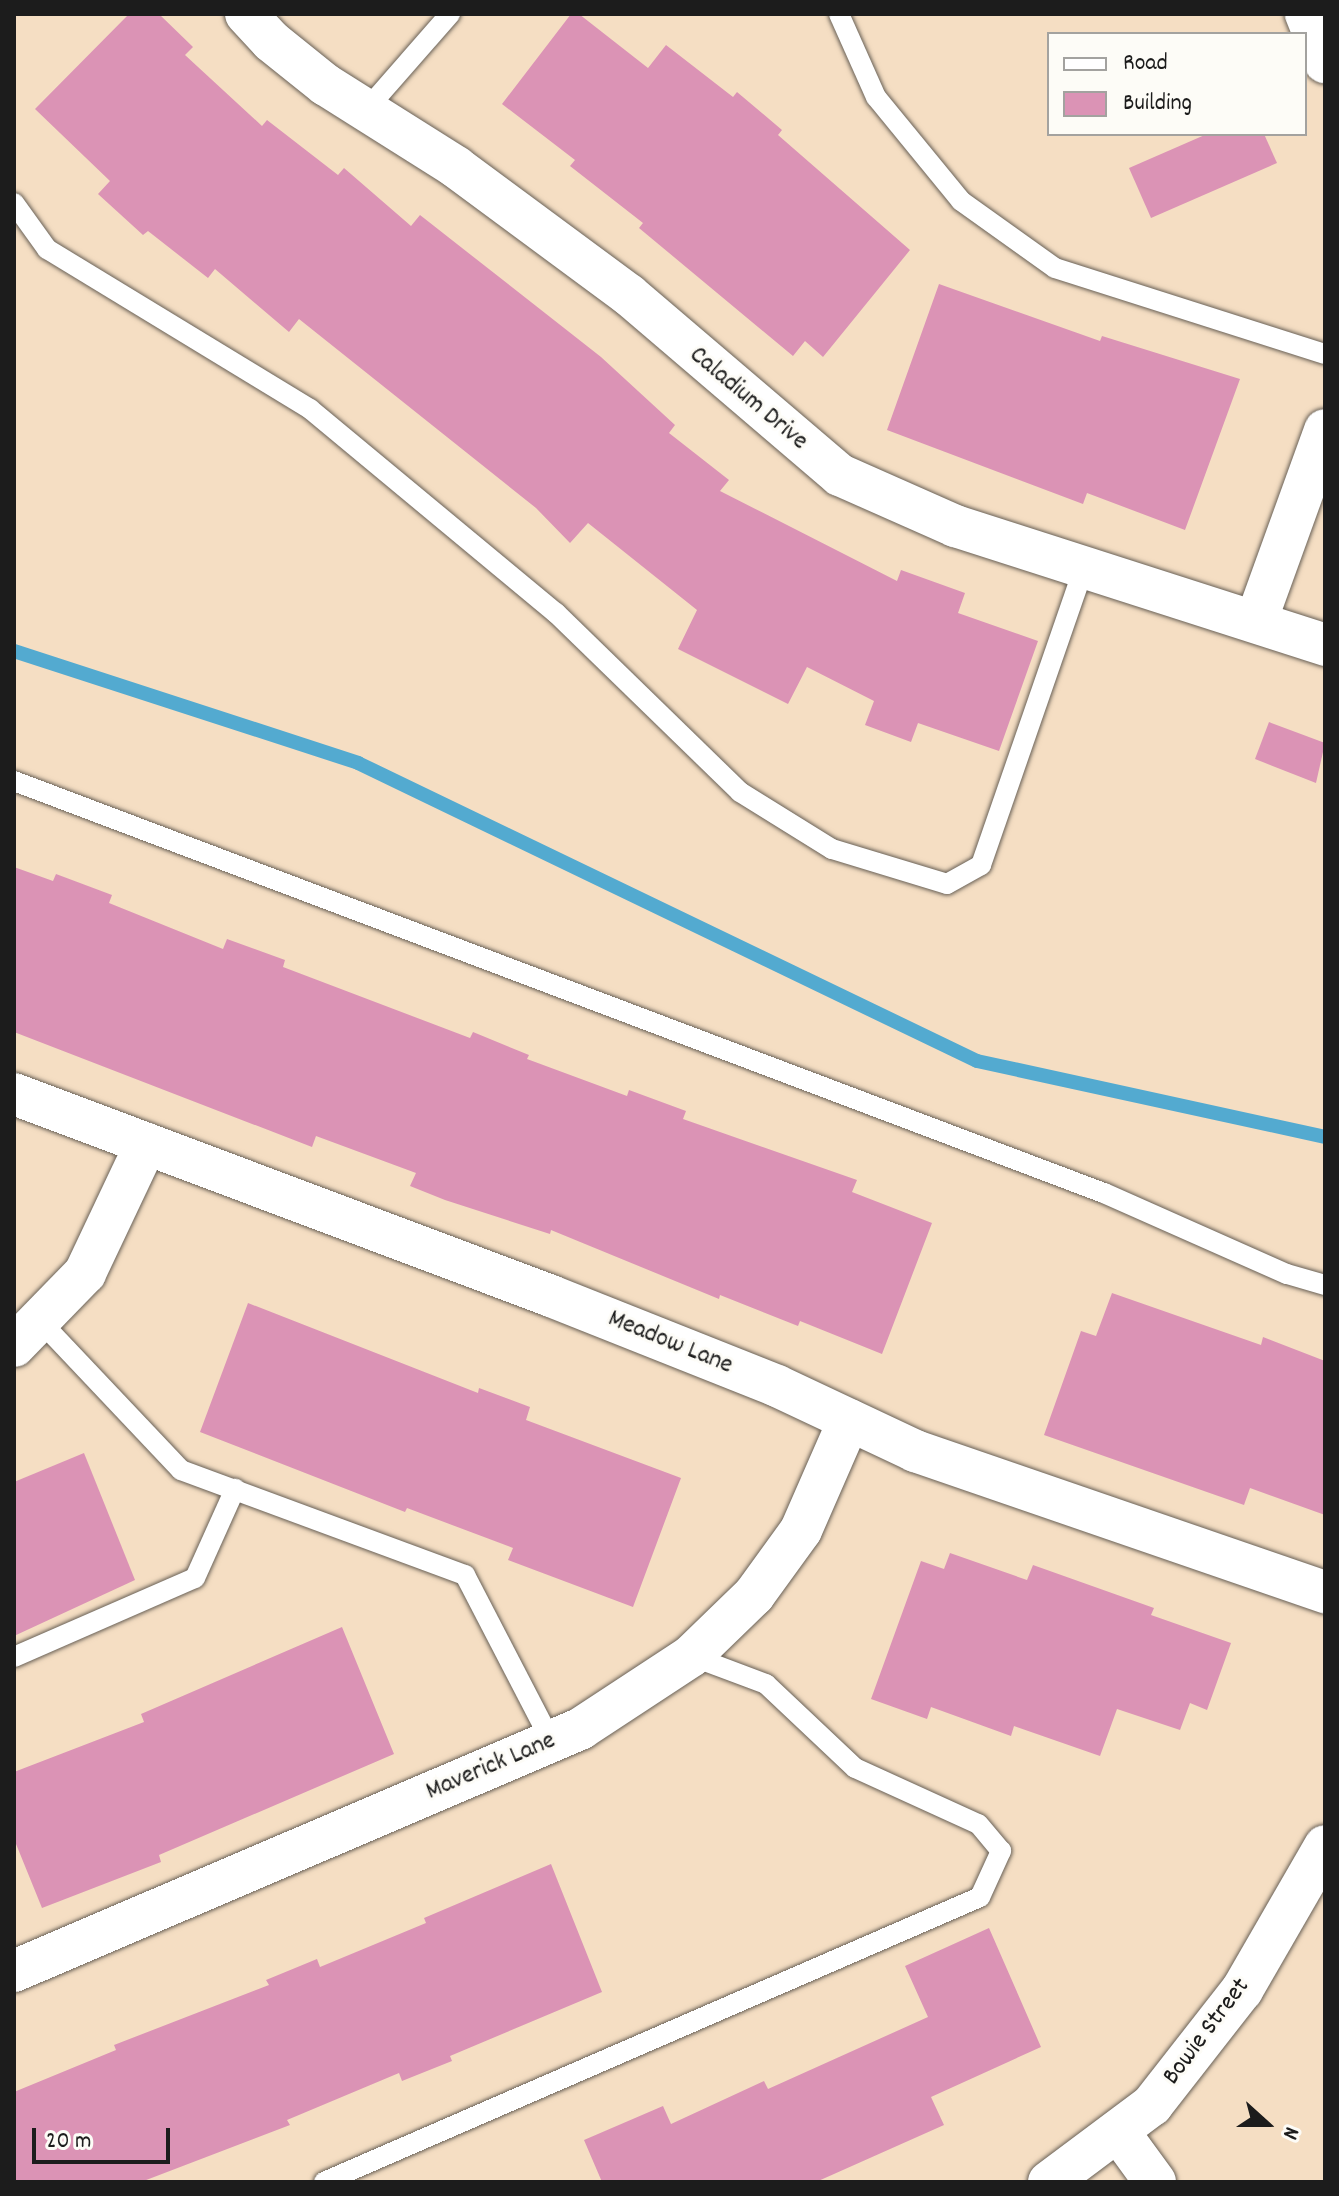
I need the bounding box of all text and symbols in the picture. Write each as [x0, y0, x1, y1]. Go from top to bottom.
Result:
legend [1047, 32, 1307, 136]
text: Road [1123, 47, 1168, 81]
text: Building [1123, 87, 1192, 121]
street label: Caladium Drive [682, 340, 814, 458]
street label: Meadow Lane [603, 1304, 737, 1382]
street label: Maverick Lane [422, 1726, 560, 1808]
street label: Bowie Street [1157, 1972, 1257, 2092]
north arrow [1227, 2084, 1307, 2164]
scale bar [36, 2112, 174, 2162]
text: N [1273, 2122, 1306, 2143]
text: 20 m [46, 2125, 92, 2159]

